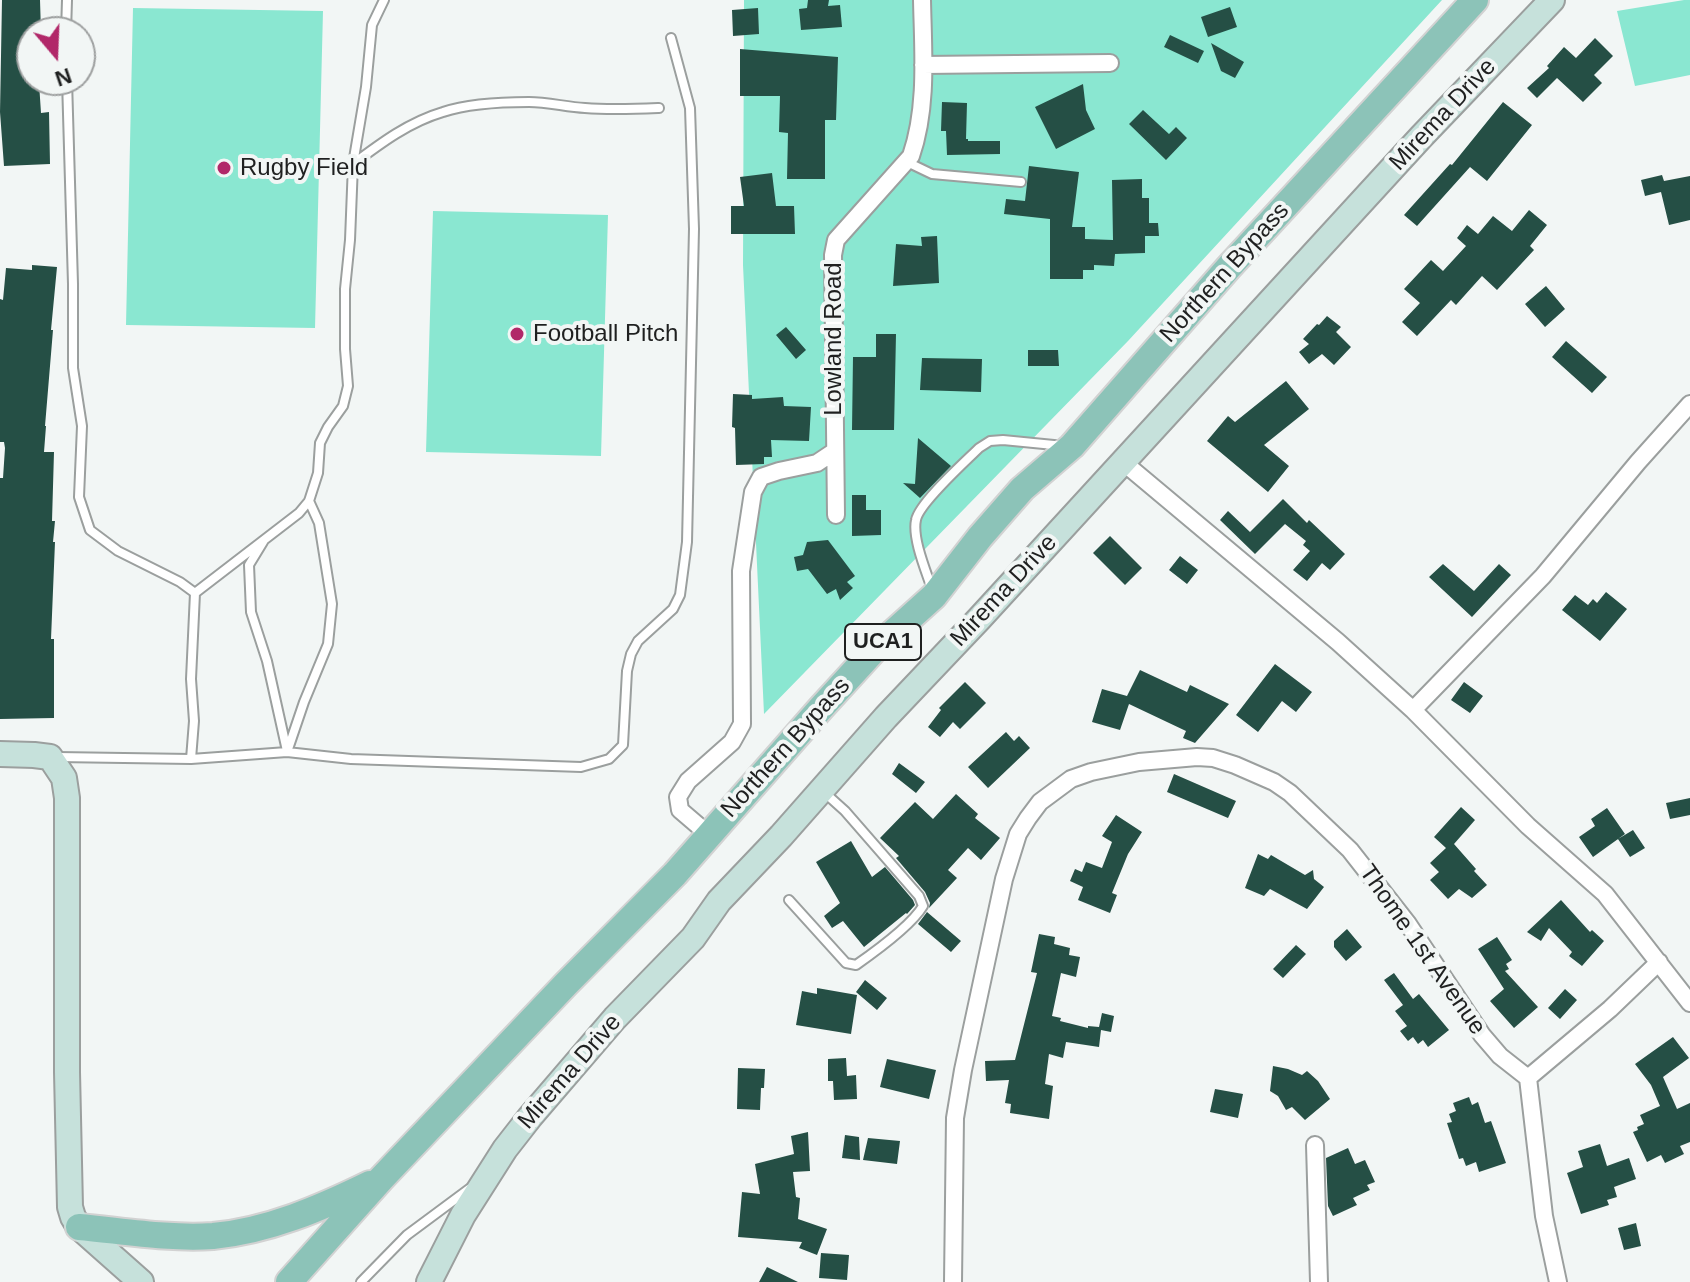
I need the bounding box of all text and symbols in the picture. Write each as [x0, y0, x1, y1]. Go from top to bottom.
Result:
north arrow [16, 16, 96, 96]
street label: Mirema Drive [1384, 53, 1502, 177]
text: N [52, 63, 75, 92]
place label: Rugby Field [240, 154, 368, 182]
marker: Rugby Field [215, 159, 233, 177]
street label: Northern Bypass [1154, 197, 1296, 349]
street label: Lowland Road [820, 262, 848, 416]
place label: Football Pitch [533, 320, 678, 348]
marker: Football Pitch [508, 325, 526, 343]
street label: Mirema Drive [945, 529, 1063, 653]
road number: UCA1 [845, 624, 921, 660]
street label: Northern Bypass [715, 672, 857, 824]
street label: Thome 1st Avenue [1353, 859, 1491, 1041]
street label: Mirema Drive [512, 1009, 628, 1135]

